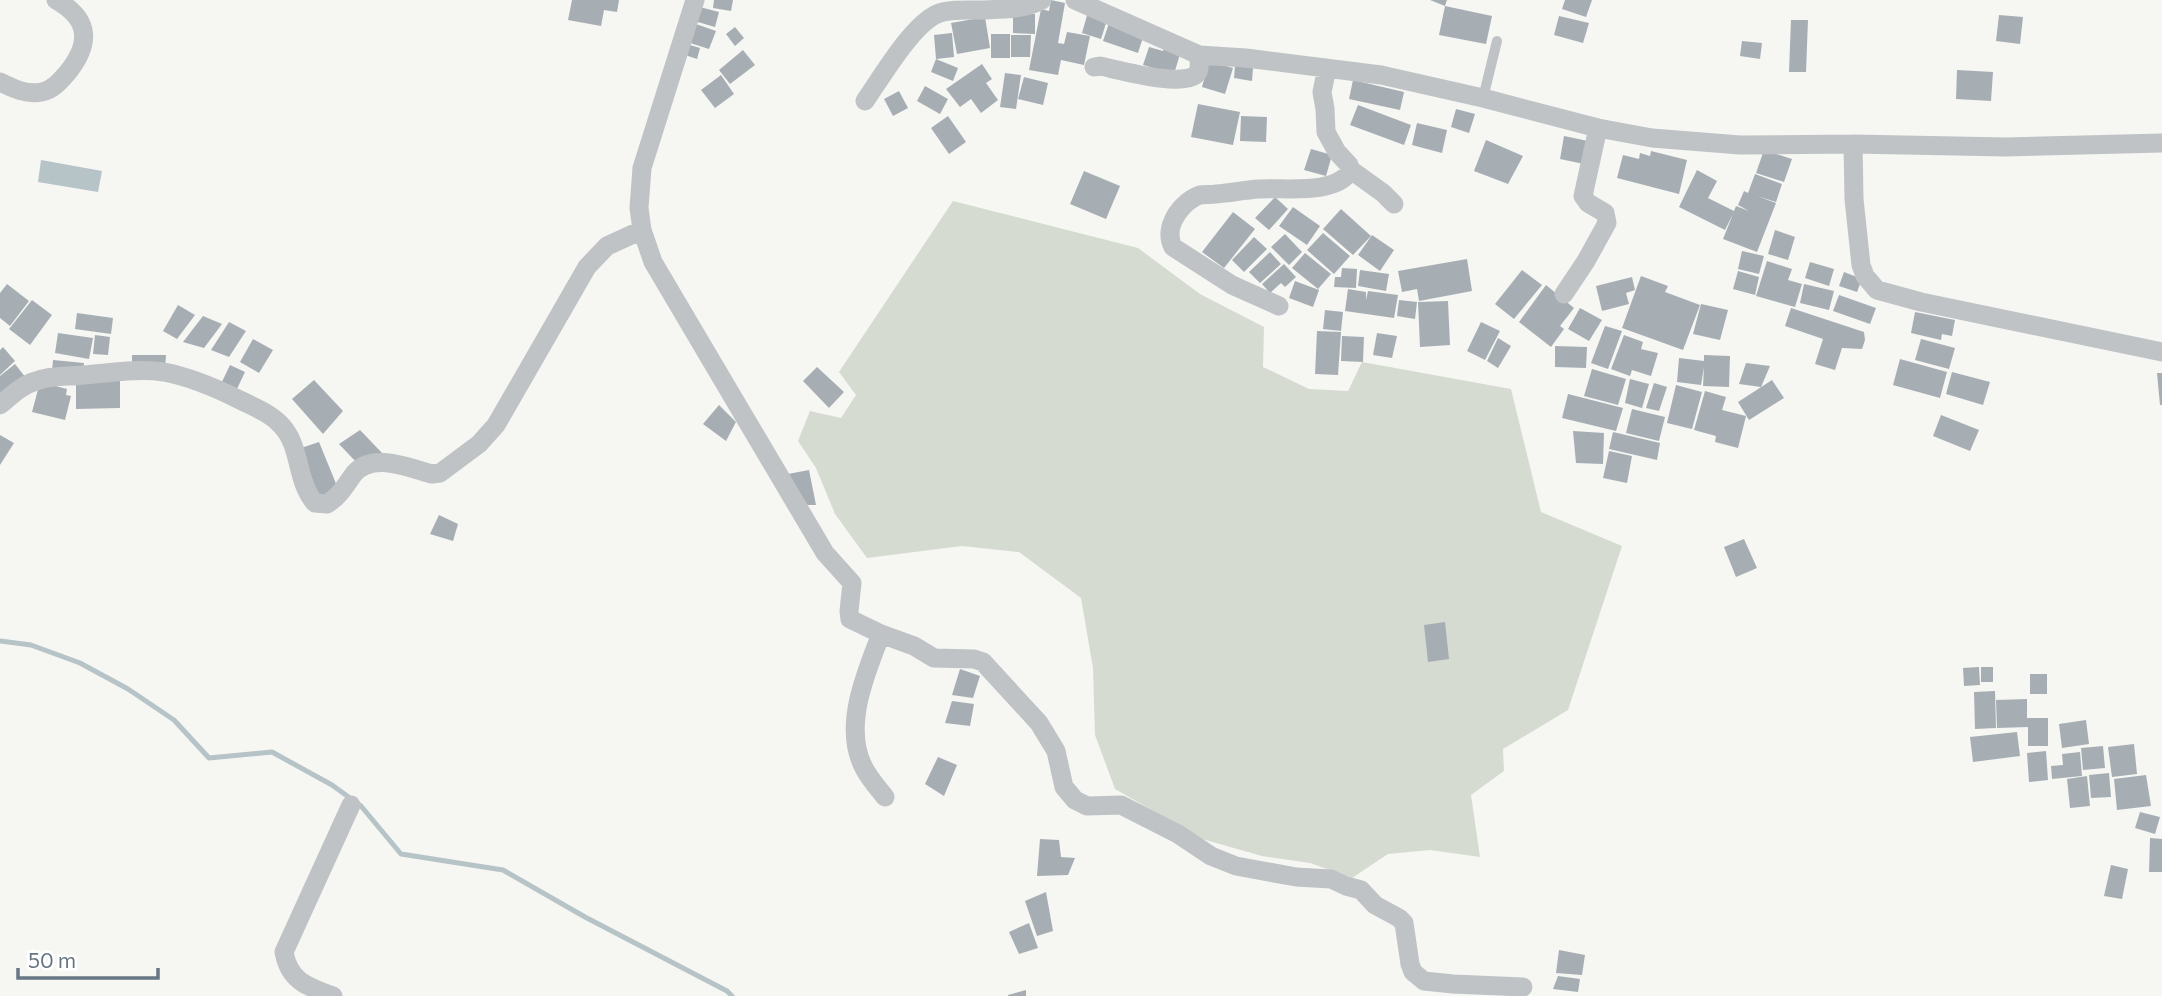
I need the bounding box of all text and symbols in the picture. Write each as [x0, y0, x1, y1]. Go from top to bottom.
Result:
scale bar [18, 936, 158, 980]
text: 50 m [28, 947, 76, 972]

